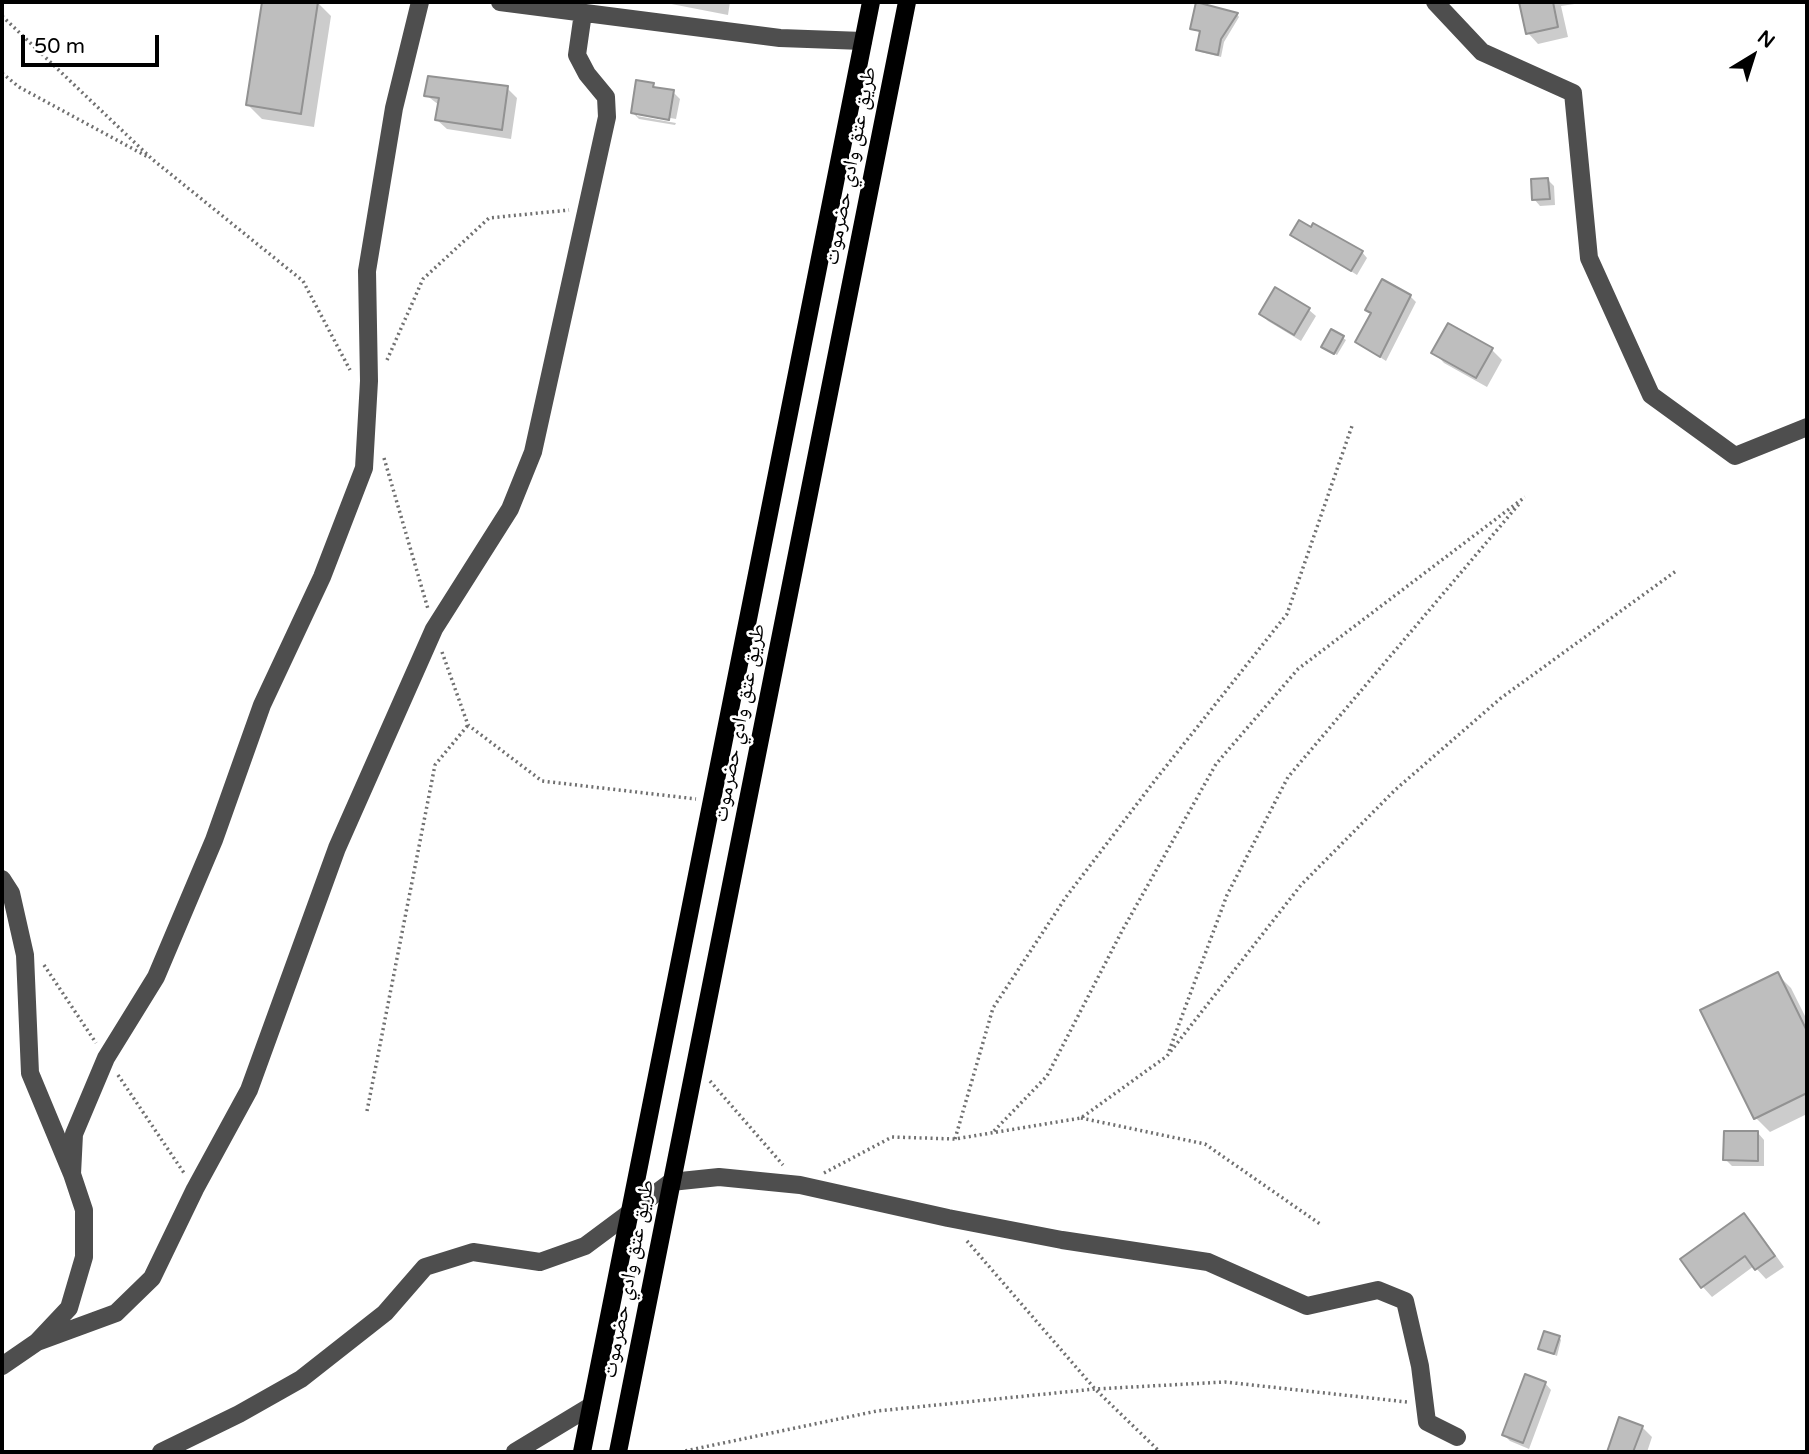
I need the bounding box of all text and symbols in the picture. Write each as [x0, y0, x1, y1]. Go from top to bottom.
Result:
scale bar [24, 21, 163, 65]
north arrow [1718, 21, 1788, 91]
text: N [1753, 26, 1779, 53]
text: 50 m [34, 34, 85, 59]
street label: طريق عتق وادي حضرموت [819, 65, 883, 267]
street label: طريق عتق وادي حضرموت [708, 622, 772, 824]
street label: طريق عتق وادي حضرموت [597, 1178, 661, 1380]

